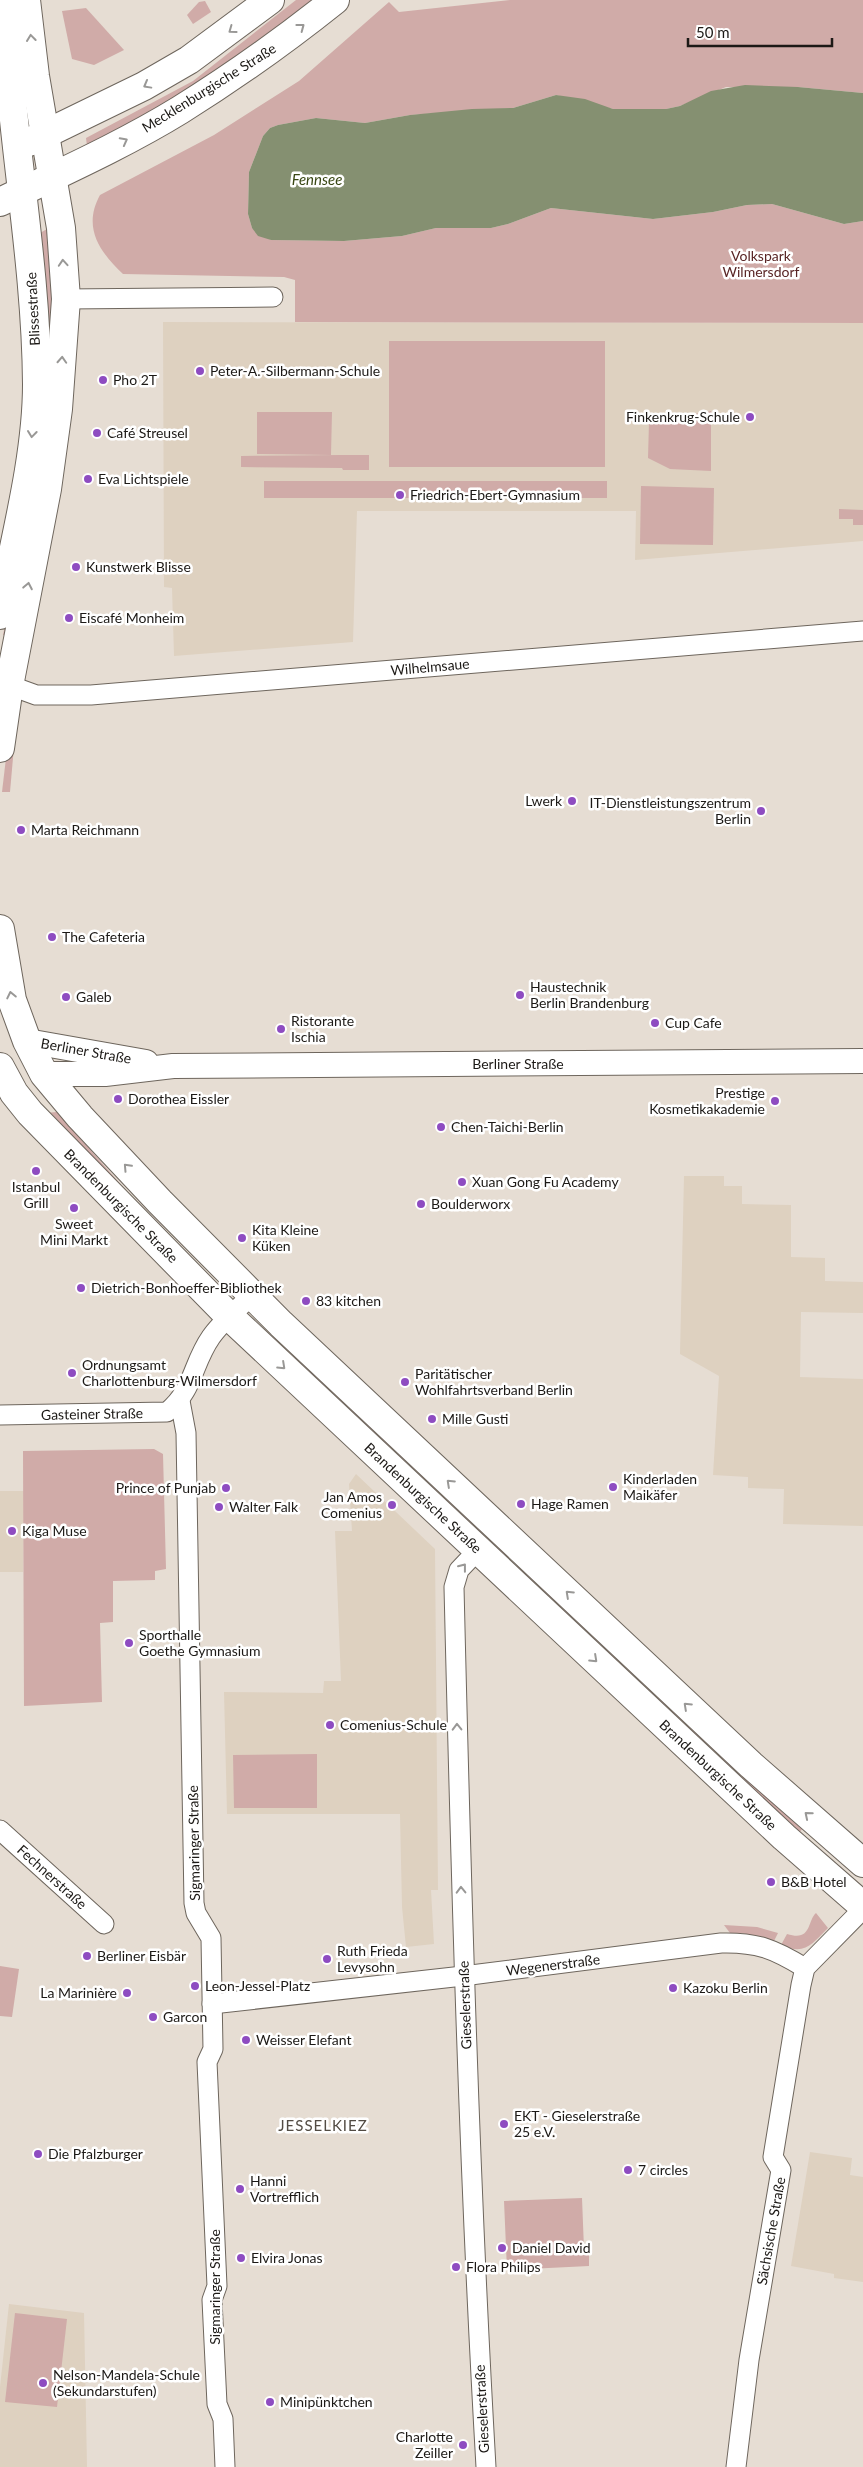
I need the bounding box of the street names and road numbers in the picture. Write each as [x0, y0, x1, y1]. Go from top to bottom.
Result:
street label: Mecklenburgische Straße [139, 39, 279, 136]
street label: Blissestraße [22, 272, 43, 346]
street label: Wilhelmsaue [390, 655, 470, 678]
street label: Berliner Straße [40, 1034, 133, 1067]
street label: Berliner Straße [472, 1055, 564, 1072]
street label: Brandenburgische Straße [61, 1145, 182, 1266]
street label: Gasteiner Straße [41, 1404, 143, 1423]
street label: Brandenburgische Straße [361, 1439, 486, 1556]
street label: Brandenburgische Straße [656, 1716, 781, 1833]
street label: Sigmaringer Straße [184, 1785, 203, 1901]
street label: Fechnerstraße [14, 1841, 91, 1912]
street label: Wegenerstraße [505, 1950, 601, 1979]
street label: Gieselerstraße [454, 1960, 475, 2050]
street label: Sächsische Straße [753, 2175, 788, 2286]
street label: Sigmaringer Straße [206, 2229, 223, 2345]
street label: Gieselerstraße [471, 2364, 492, 2454]

